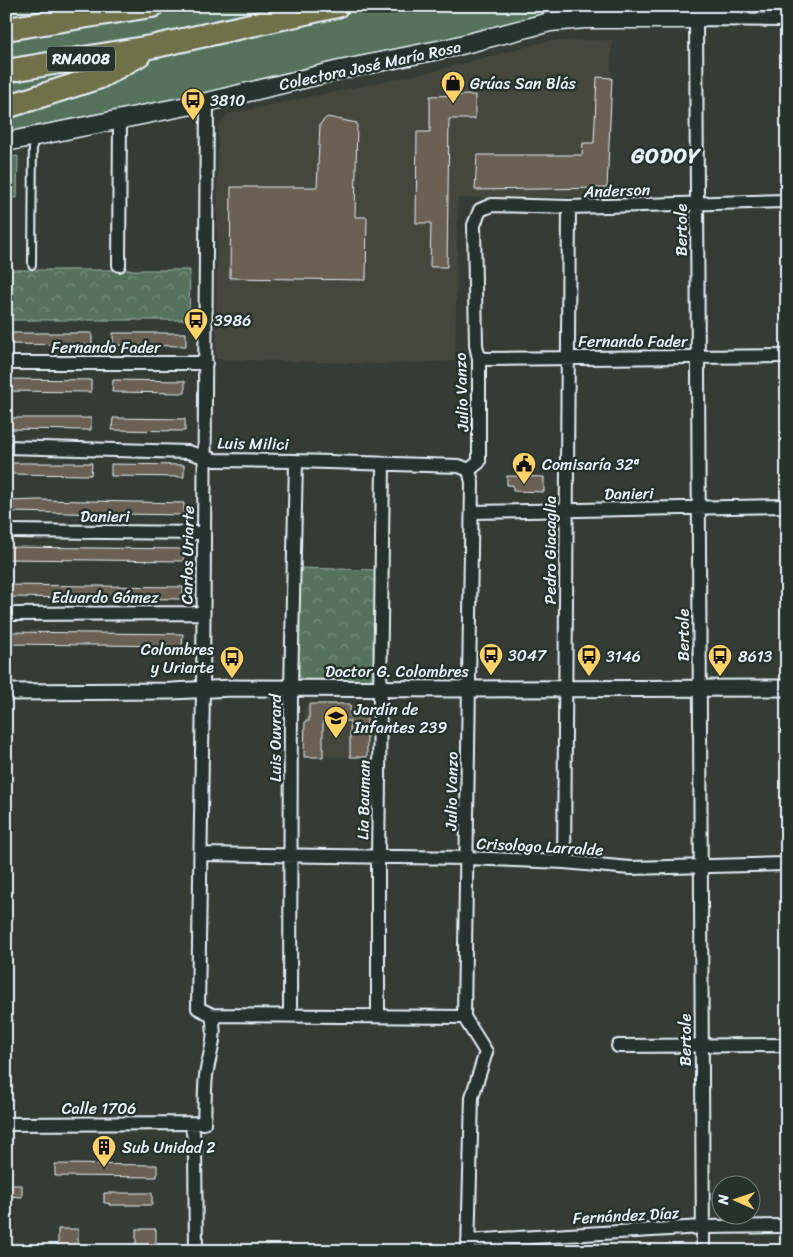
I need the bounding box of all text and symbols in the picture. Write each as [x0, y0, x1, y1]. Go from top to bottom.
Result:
street label: Colectora José María Rosa [276, 32, 464, 99]
road number: RNA008 [47, 46, 115, 72]
place label: Grúas San Blás [470, 69, 576, 98]
shop icon: Grúas San Blás [440, 70, 466, 104]
place label: 3810 [210, 86, 245, 115]
bus stop icon: 3810 [180, 87, 206, 121]
district label: GODOY [630, 137, 702, 175]
street label: Anderson [582, 175, 651, 206]
street label: Bertole [667, 204, 696, 256]
place label: 3986 [214, 306, 251, 335]
bus stop icon: 3986 [183, 307, 209, 341]
street label: Fernando Fader [578, 327, 689, 356]
street label: Fernando Fader [51, 333, 162, 362]
street label: Julio Vanzo [446, 352, 477, 433]
street label: Luis Milici [217, 428, 290, 459]
place label: Comisaría 32ª [542, 450, 640, 479]
public building icon: Comisaría 32ª [511, 451, 537, 485]
street label: Danieri [604, 479, 655, 508]
street label: Pedro Giacaglia [536, 496, 565, 604]
street label: Danieri [80, 502, 130, 531]
street label: Carlos Uriarte [172, 505, 203, 605]
street label: Eduardo Gómez [51, 583, 159, 612]
street label: Bertole [669, 609, 698, 661]
place label: Colombres y Uriarte [141, 635, 215, 682]
place label: 3047 [508, 641, 547, 670]
bus stop icon: 3047 [478, 642, 504, 676]
place label: 3146 [606, 642, 641, 671]
place label: 8613 [738, 642, 773, 671]
bus stop icon: 3146 [576, 643, 602, 677]
bus stop icon: 8613 [707, 643, 733, 677]
bus stop icon: Colombres y Uriarte [219, 645, 245, 679]
street label: Doctor G. Colombres [325, 657, 470, 686]
street label: Luis Ouvrard [261, 692, 290, 782]
place label: Jardín de Infantes 239 [353, 695, 447, 742]
school or university icon: Jardín de Infantes 239 [323, 705, 349, 739]
street label: Julio Vanzo [436, 751, 467, 832]
street label: Lia Bauman [348, 759, 379, 840]
street label: Crisologo Larralde [476, 829, 604, 864]
street label: Bertole [671, 1014, 700, 1066]
street label: Calle 1706 [62, 1094, 136, 1123]
place label: Sub Unidad 2 [122, 1133, 216, 1162]
building icon: Sub Unidad 2 [91, 1134, 117, 1168]
north arrow [710, 1174, 760, 1224]
text: N [711, 1194, 736, 1206]
street label: Fernández Díaz [572, 1198, 681, 1233]

